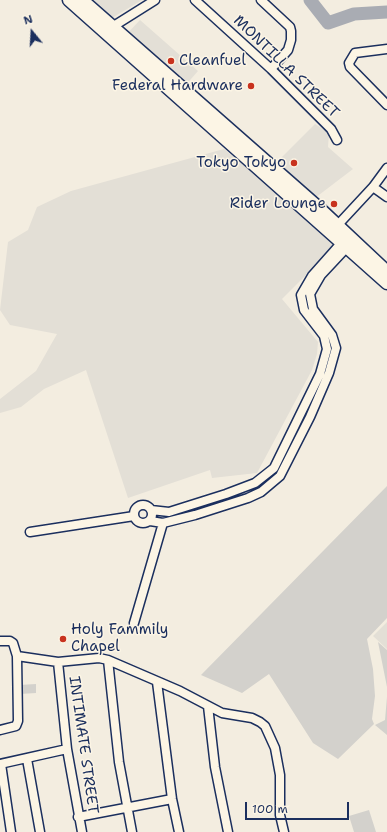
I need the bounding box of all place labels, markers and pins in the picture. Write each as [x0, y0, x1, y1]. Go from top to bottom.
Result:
place label: Cleanfuel [179, 52, 246, 70]
marker: Cleanfuel [166, 56, 176, 66]
place label: Federal Hardware [112, 77, 243, 95]
marker: Federal Hardware [246, 81, 256, 91]
place label: Tokyo Tokyo [196, 154, 286, 172]
marker: Tokyo Tokyo [289, 158, 299, 168]
place label: Rider Lounge [230, 195, 326, 213]
marker: Rider Lounge [329, 199, 339, 209]
place label: Holy Fammily Chapel [71, 621, 168, 656]
marker: Holy Fammily Chapel [58, 634, 68, 644]

